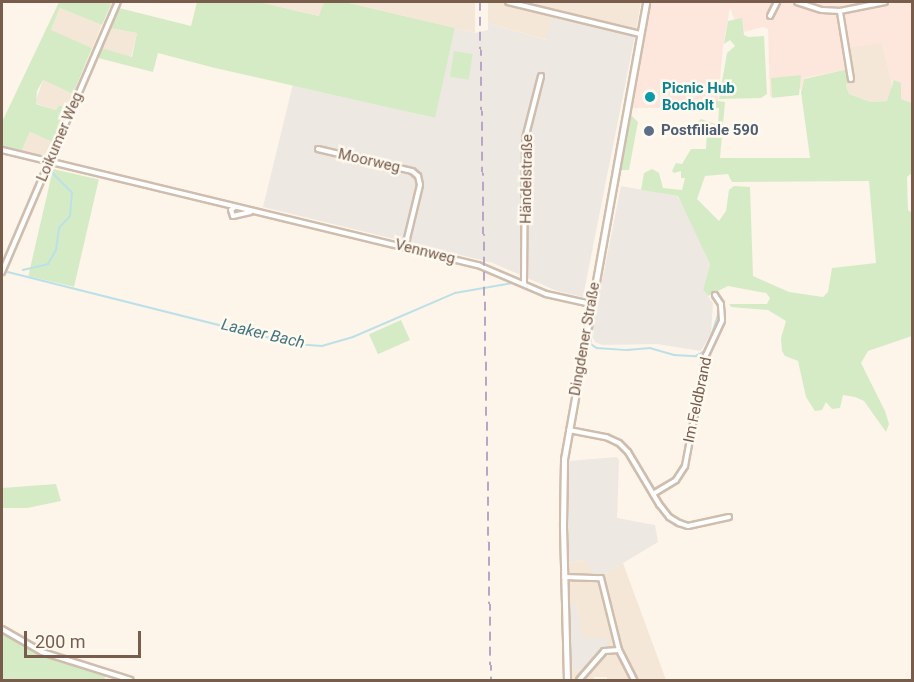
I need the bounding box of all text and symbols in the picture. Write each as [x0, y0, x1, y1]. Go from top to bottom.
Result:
place label: Picnic Hub Bocholt [662, 79, 735, 114]
street label: Loikumer Weg [33, 90, 87, 184]
marker: Picnic Hub Bocholt [643, 90, 657, 104]
place label: Postfiliale 590 [661, 122, 759, 140]
marker: Postfiliale 590 [642, 124, 656, 138]
street label: Händelstraße [517, 134, 537, 224]
street label: Moorweg [336, 145, 402, 177]
street label: Vennweg [393, 236, 457, 268]
street label: Dingdener Straße [566, 281, 604, 397]
water label: Laaker Bach [219, 315, 307, 353]
street label: Im Feldbrand [680, 355, 716, 445]
scale bar [27, 619, 144, 657]
text: 200 m [35, 631, 86, 652]

